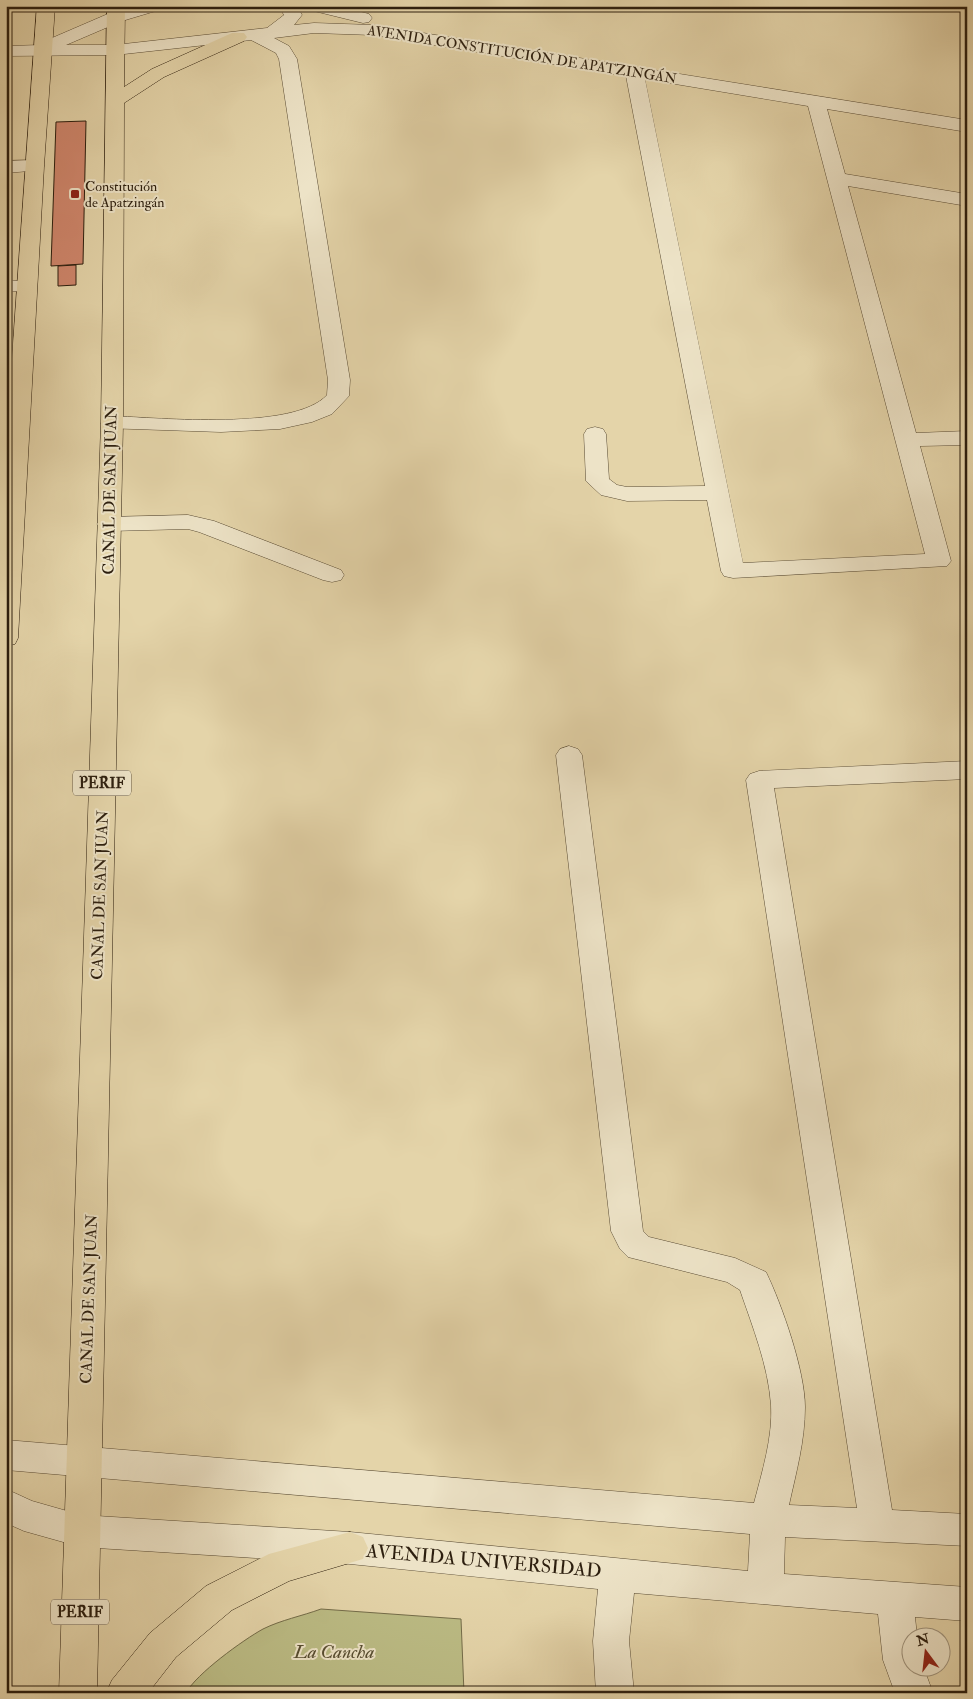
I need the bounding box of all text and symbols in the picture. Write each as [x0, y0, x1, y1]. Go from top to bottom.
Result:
street label: AVENIDA CONSTITUCIÓN DE APATZINGÁN [365, 21, 678, 87]
place label: Constitución de Apatzingán [85, 178, 165, 212]
marker: Constitución de Apatzingán [69, 188, 81, 200]
street label: CANAL DE SAN JUAN [99, 404, 122, 575]
road number: PERIF [73, 770, 131, 796]
street label: CANAL DE SAN JUAN [87, 809, 114, 980]
street label: CANAL DE SAN JUAN [76, 1213, 103, 1384]
street label: AVENIDA UNIVERSIDAD [364, 1539, 603, 1583]
road number: PERIF [51, 1600, 109, 1624]
north arrow [900, 1626, 950, 1676]
text: N [914, 1630, 931, 1650]
park label: La Cancha [293, 1640, 375, 1664]

